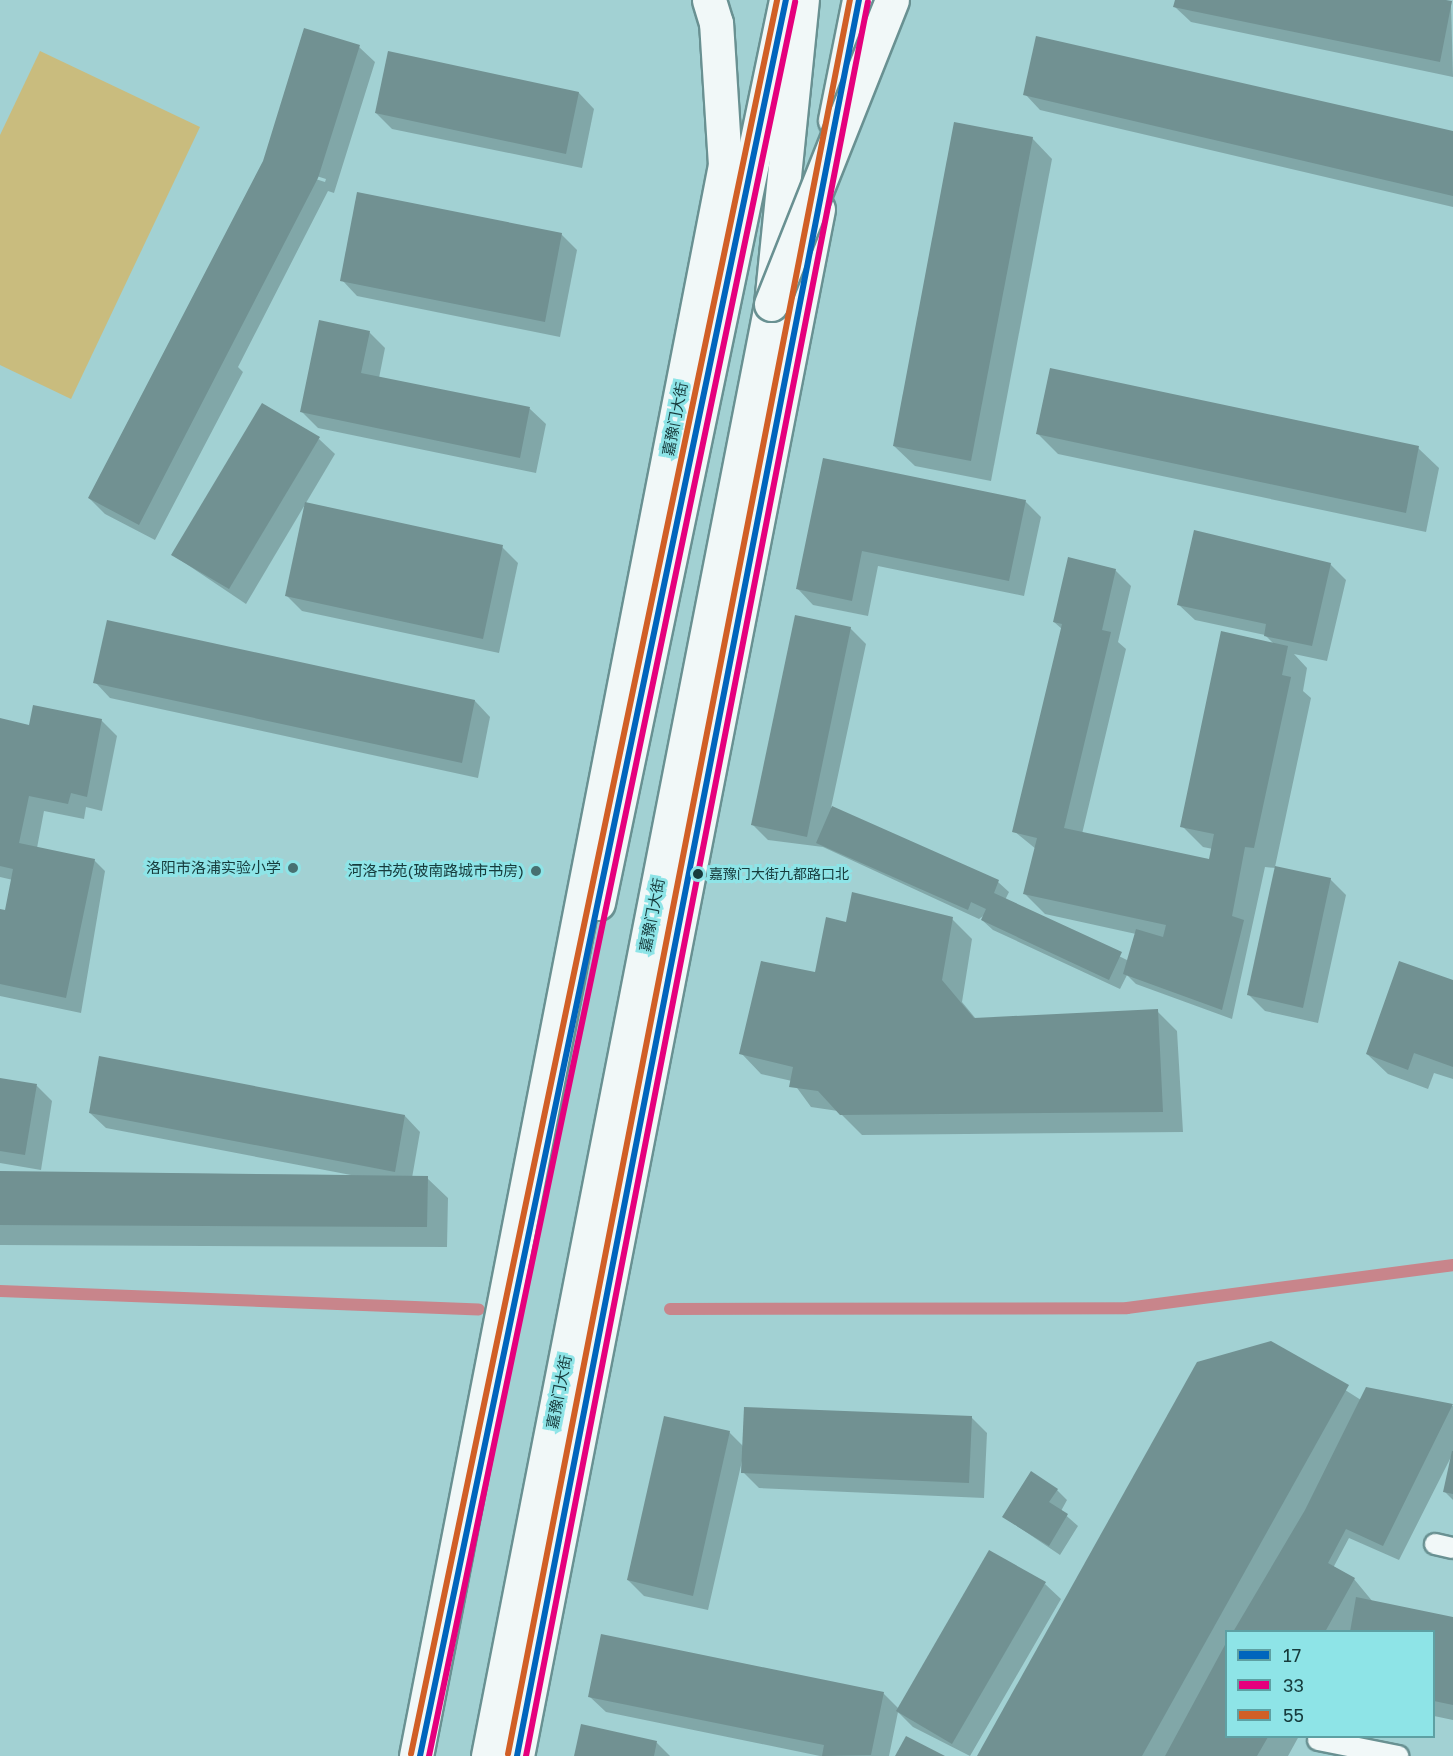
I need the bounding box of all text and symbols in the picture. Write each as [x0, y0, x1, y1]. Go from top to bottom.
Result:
street label: 嘉豫门大街 [659, 380, 691, 458]
place label: 洛阳市洛浦实验小学 [146, 859, 281, 877]
marker: 洛阳市洛浦实验小学 [286, 861, 300, 875]
place label: 河洛书苑(玻南路城市书房) [348, 862, 524, 880]
marker: 河洛书苑(玻南路城市书房) [529, 864, 543, 878]
place label: 嘉豫门大街九都路口北 [709, 866, 849, 882]
marker: 嘉豫门大街九都路口北 [692, 868, 704, 880]
street label: 嘉豫门大街 [636, 876, 668, 954]
street label: 嘉豫门大街 [543, 1353, 575, 1431]
legend [1225, 1630, 1435, 1738]
text: 17 [1283, 1644, 1301, 1666]
text: 33 [1283, 1674, 1304, 1696]
text: 55 [1283, 1704, 1304, 1726]

